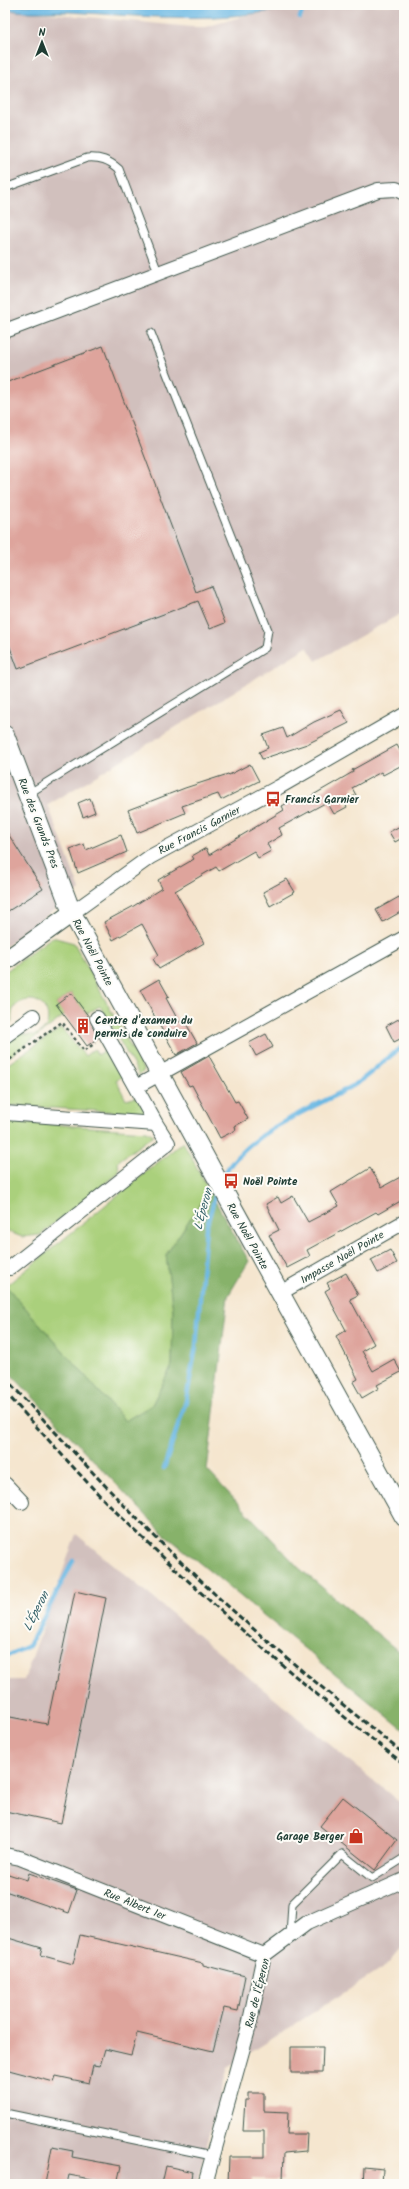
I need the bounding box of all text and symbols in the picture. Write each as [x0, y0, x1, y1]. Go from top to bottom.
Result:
north arrow [22, 22, 62, 62]
text: N [39, 24, 46, 42]
street label: Rue des Grands Pres [12, 775, 64, 872]
bus stop icon: Francis Garnier [264, 790, 282, 808]
place label: Francis Garnier [285, 791, 360, 809]
street label: Rue Francis Garnier [155, 801, 245, 860]
street label: Rue Noël Pointe [67, 916, 117, 989]
place label: Centre d'examen du permis de conduire [94, 1012, 193, 1043]
building icon: Centre d'examen du permis de conduire [74, 1017, 92, 1035]
bus stop icon: Noël Pointe [222, 1172, 240, 1190]
place label: Noël Pointe [243, 1173, 298, 1191]
water label: L'Éperon [189, 1185, 219, 1232]
street label: Rue Noël Pointe [221, 1200, 273, 1273]
street label: Impasse Noël Pointe [297, 1226, 388, 1289]
water label: L'Éperon [18, 1587, 55, 1634]
shop icon: Garage Berger [347, 1827, 365, 1845]
place label: Garage Berger [276, 1828, 345, 1846]
street label: Rue Albert 1er [101, 1884, 170, 1926]
street label: Rue de l'Éperon [241, 1956, 275, 2030]

